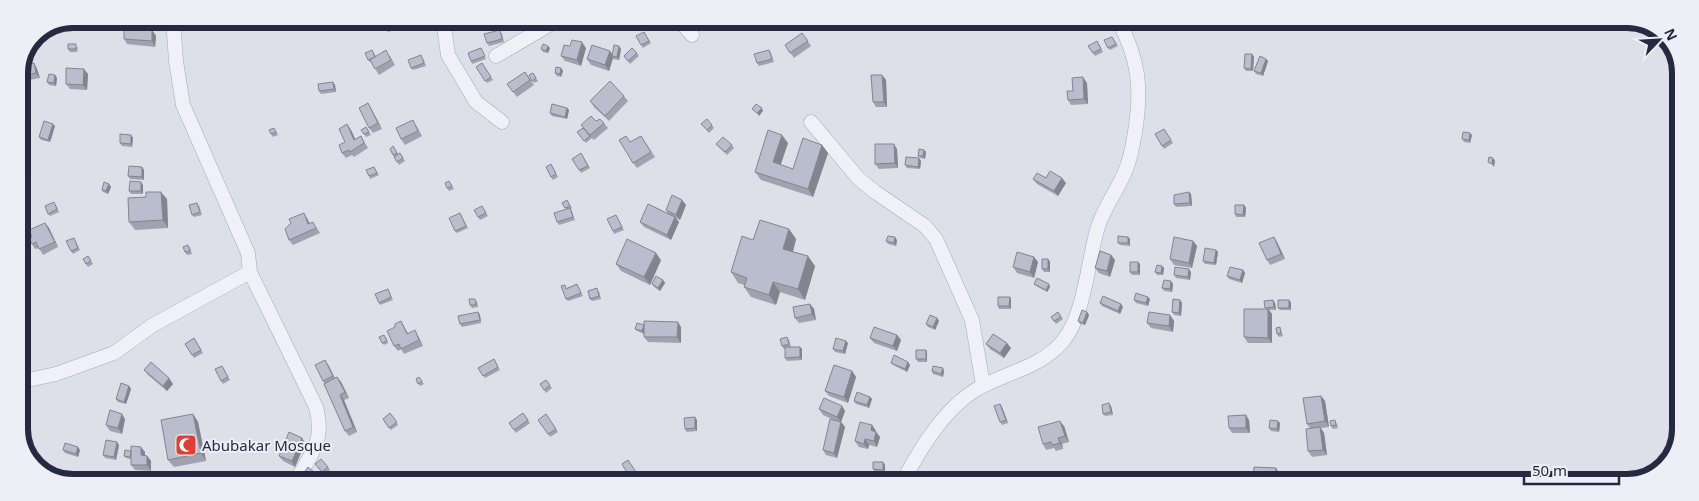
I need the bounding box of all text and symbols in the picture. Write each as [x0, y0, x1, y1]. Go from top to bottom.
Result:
north arrow [1634, 15, 1684, 65]
text: N [1660, 25, 1682, 43]
mosque icon: Abubakar Mosque [174, 433, 198, 457]
place label: Abubakar Mosque [202, 435, 331, 455]
scale bar [1524, 454, 1619, 486]
text: 50 m [1532, 460, 1567, 480]

